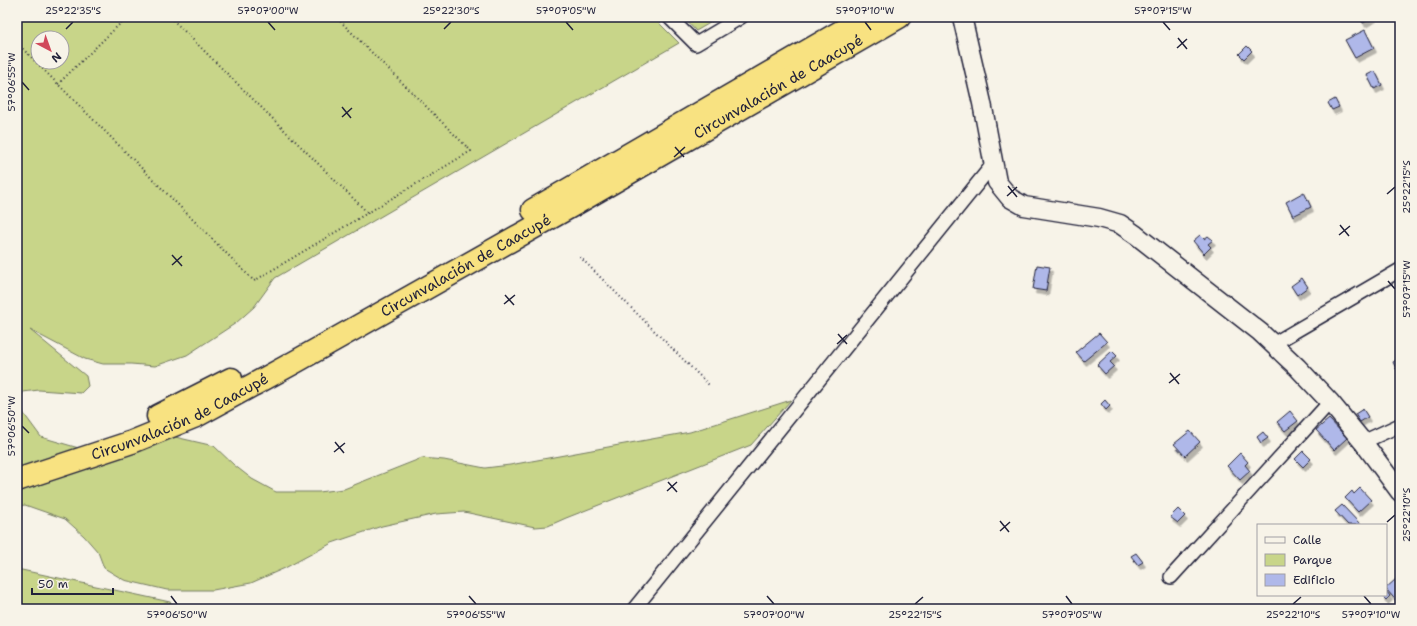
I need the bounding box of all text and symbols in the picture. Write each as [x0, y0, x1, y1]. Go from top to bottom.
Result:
text: 25°22'35"S [45, 4, 101, 17]
text: 57°07'00"W [237, 4, 299, 17]
text: 25°22'30"S [422, 4, 480, 17]
text: 57°07'05"W [536, 4, 596, 17]
text: 57°07'10"W [836, 4, 895, 17]
text: 57°07'15"W [1134, 4, 1192, 17]
north arrow [30, 30, 70, 70]
street label: Circunvalación de Caacupé [690, 30, 867, 144]
text: N [48, 49, 64, 66]
text: 57°06'55"W [5, 52, 18, 112]
text: 25°22'15"S [1400, 160, 1413, 214]
street label: Circunvalación de Caacupé [377, 210, 554, 322]
text: 57°07'15"W [1400, 260, 1413, 318]
street label: Circunvalación de Caacupé [89, 368, 272, 465]
text: 57°06'50"W [5, 395, 18, 456]
text: 25°22'10"S [1400, 487, 1413, 542]
legend [1257, 524, 1387, 596]
text: Calle [1293, 532, 1322, 548]
text: Parque [1293, 552, 1332, 568]
scale bar [32, 570, 113, 596]
text: Edificio [1293, 572, 1335, 588]
text: 50 m [38, 576, 68, 592]
text: 57°06'50"W [147, 608, 208, 621]
text: 57°06'55"W [446, 608, 506, 621]
text: 57°07'00"W [743, 608, 805, 621]
text: 25°22'15"S [888, 608, 942, 621]
text: 57°07'05"W [1042, 608, 1102, 621]
text: 25°22'10"S [1266, 608, 1321, 621]
text: 57°07'10"W [1342, 608, 1401, 621]

